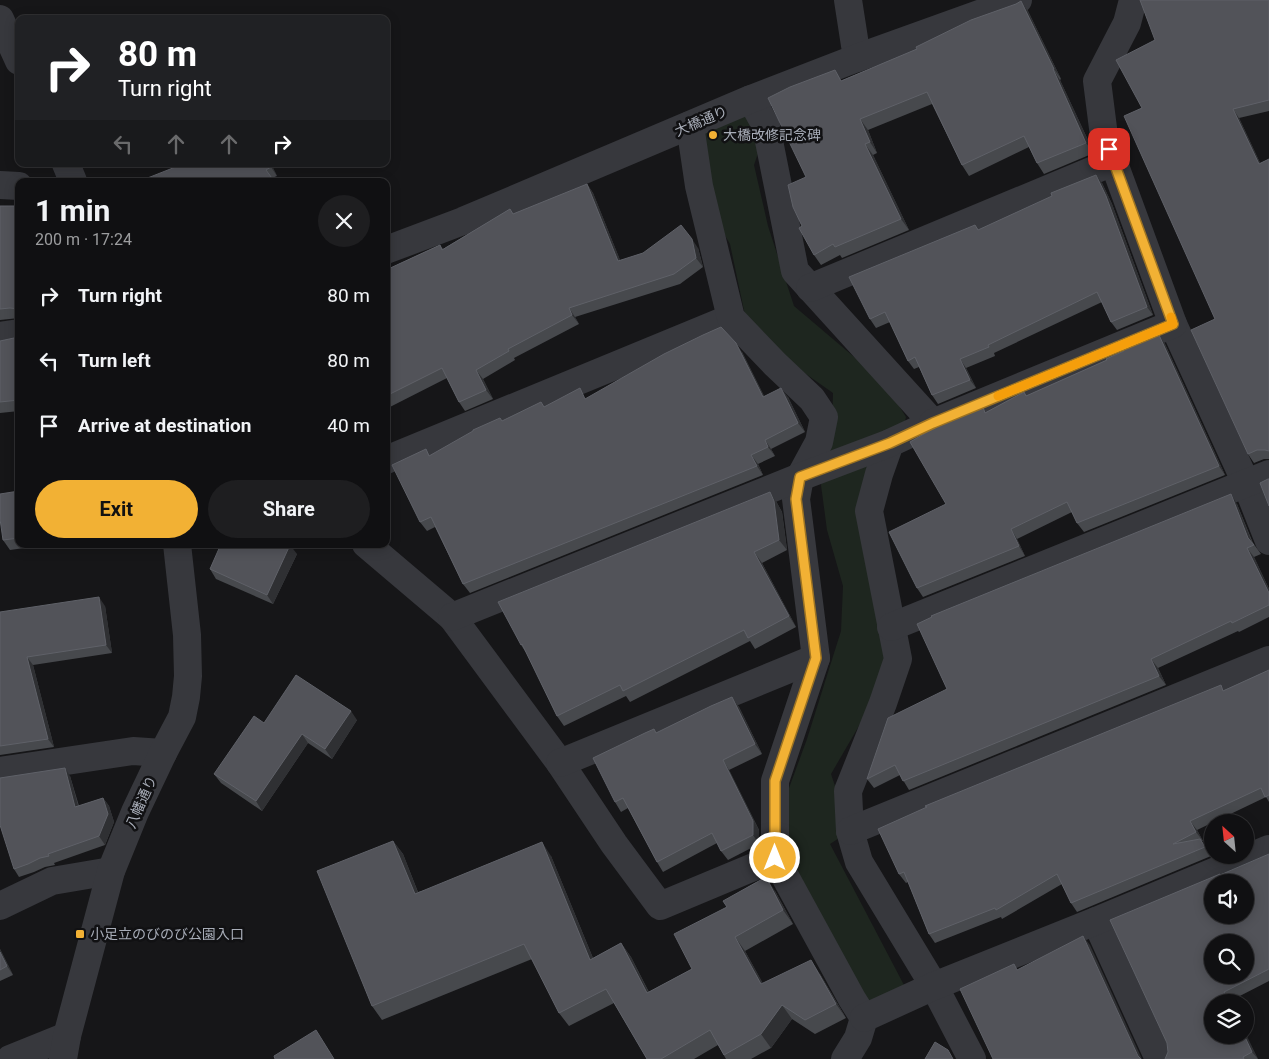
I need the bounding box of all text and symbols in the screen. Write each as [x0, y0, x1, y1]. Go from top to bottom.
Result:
text: 80 m [118, 34, 197, 75]
icon: right [35, 35, 100, 100]
text: Turn right [118, 76, 212, 101]
street label: 大橋通り [672, 103, 730, 139]
place label: 大橋改修記念碑 [723, 127, 821, 143]
pin [1088, 128, 1130, 170]
marker: 大橋改修記念碑 [707, 129, 719, 141]
icon: left [109, 130, 137, 158]
icon: ahead [162, 130, 190, 158]
icon: ahead [215, 130, 243, 158]
icon: right [268, 130, 296, 158]
icon: arrive [1095, 135, 1123, 163]
text: 1 min [35, 193, 110, 228]
button: close [318, 195, 370, 247]
text: 200 m · 17:24 [35, 230, 132, 249]
icon: right [35, 282, 63, 310]
text: Turn right [78, 284, 162, 307]
text: 80 m [327, 284, 370, 307]
icon: left [35, 347, 63, 375]
text: Turn left [78, 349, 151, 372]
text: 80 m [327, 349, 370, 372]
icon: arrive [35, 412, 63, 440]
text: Arrive at destination [78, 414, 251, 437]
text: 40 m [327, 414, 370, 437]
button: Exit [35, 480, 198, 538]
button: Share [208, 480, 370, 538]
street label: 八幡通り [122, 773, 160, 831]
north arrow [1204, 814, 1254, 864]
map controls [1204, 814, 1254, 1044]
position arrow [748, 831, 800, 883]
button: sound [1204, 874, 1254, 924]
place label: 小足立のびのび公園入口 [90, 926, 244, 942]
marker: 小足立のびのび公園入口 [74, 928, 86, 940]
button: search [1204, 934, 1254, 984]
button: layers [1204, 994, 1254, 1044]

